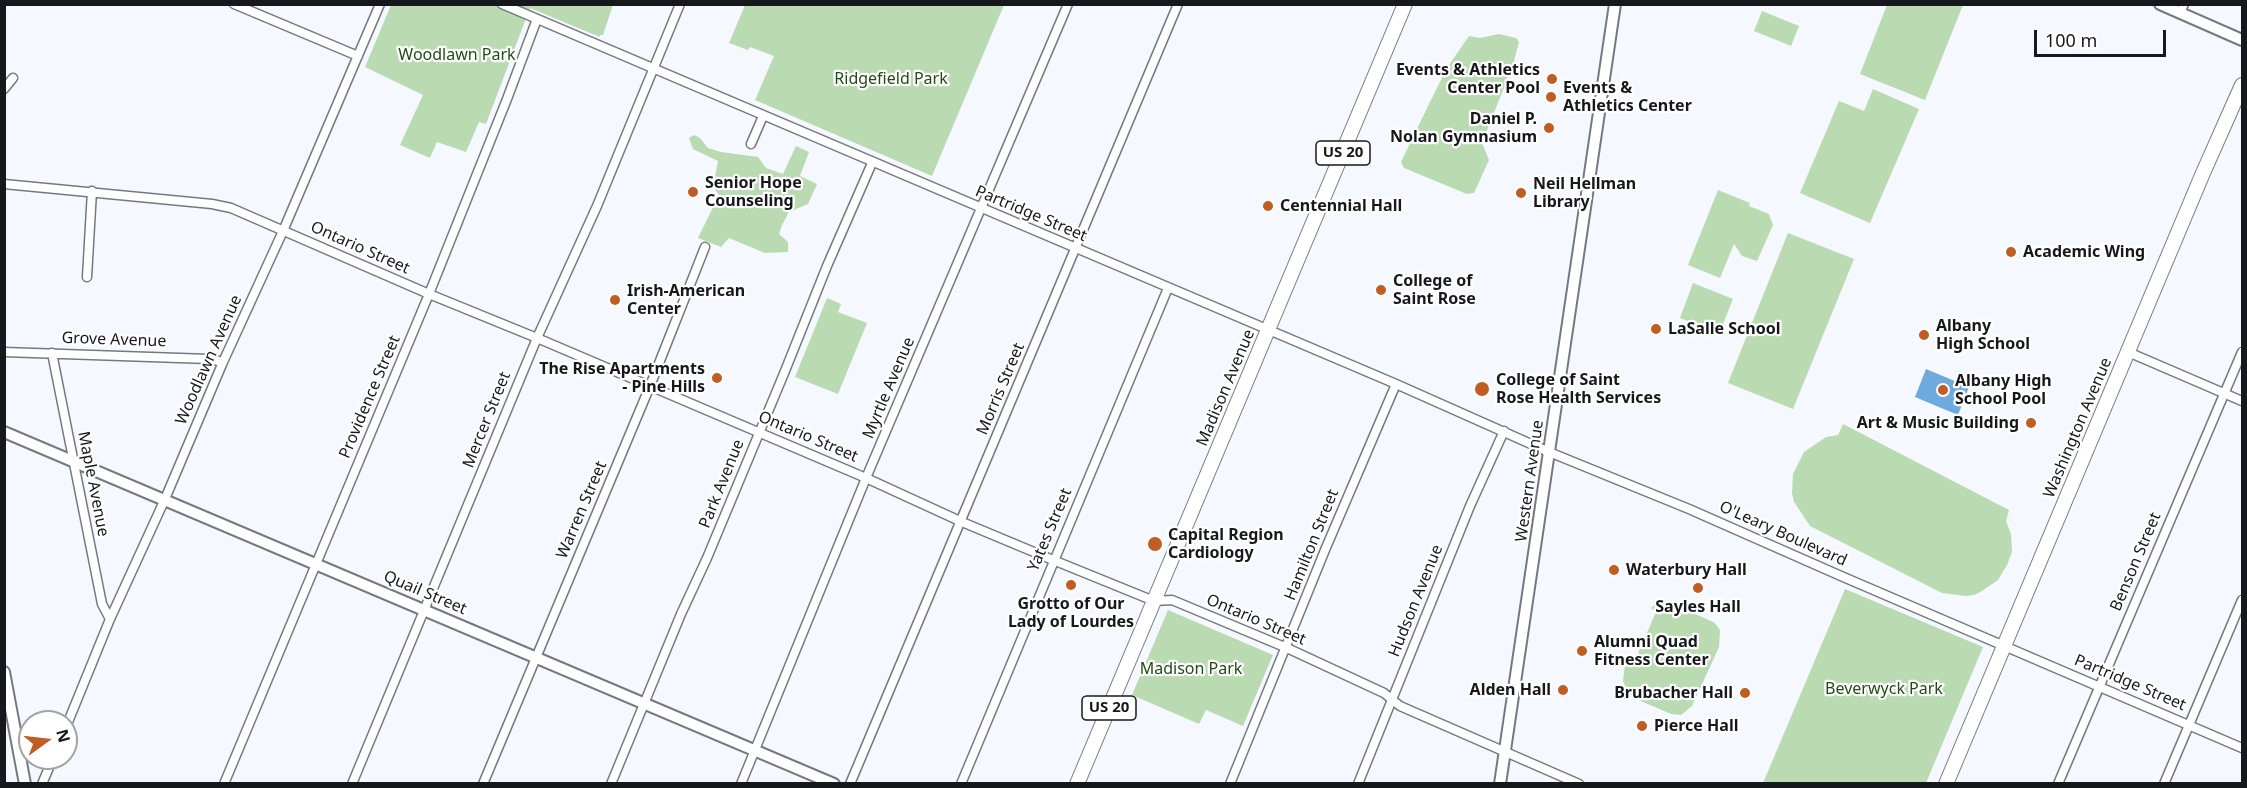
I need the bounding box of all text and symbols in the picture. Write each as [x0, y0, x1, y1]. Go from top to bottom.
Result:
scale bar [2037, 18, 2169, 56]
text: 100 m [2045, 28, 2097, 52]
park label: Woodlawn Park [398, 45, 516, 65]
place label: Events & Athletics Center Pool [1396, 60, 1540, 98]
park label: Ridgefield Park [834, 69, 948, 89]
marker: Events & Athletics Center Pool [1545, 72, 1559, 86]
place label: Events & Athletics Center [1563, 78, 1692, 116]
marker: Events & Athletics Center [1544, 90, 1558, 104]
place label: Daniel P. Nolan Gymnasium [1390, 109, 1537, 147]
marker: Daniel P. Nolan Gymnasium [1542, 121, 1556, 135]
road number: US 20 [1316, 141, 1370, 165]
place label: Senior Hope Counseling [705, 173, 802, 211]
place label: Neil Hellman Library [1533, 174, 1636, 212]
street label: Partridge Street [972, 182, 1090, 246]
marker: Senior Hope Counseling [686, 185, 700, 199]
marker: Neil Hellman Library [1514, 186, 1528, 200]
place label: Centennial Hall [1280, 196, 1402, 216]
marker: Centennial Hall [1261, 199, 1275, 213]
street label: Ontario Street [308, 218, 412, 278]
place label: Academic Wing [2023, 242, 2145, 262]
marker: Academic Wing [2004, 245, 2018, 259]
place label: College of Saint Rose [1393, 271, 1476, 309]
place label: Irish-American Center [627, 281, 745, 319]
marker: College of Saint Rose [1374, 283, 1388, 297]
street label: Woodlawn Avenue [172, 292, 246, 428]
marker: Irish-American Center [608, 293, 622, 307]
place label: Albany High School [1936, 316, 2030, 354]
place label: LaSalle School [1668, 319, 1780, 339]
marker: LaSalle School [1649, 322, 1663, 336]
street label: Madison Avenue [1193, 327, 1259, 449]
marker: Albany High School [1917, 328, 1931, 342]
street label: Grove Avenue [61, 329, 167, 351]
street label: Providence Street [335, 333, 405, 461]
street label: Myrtle Avenue [859, 334, 919, 442]
street label: Morris Street [973, 340, 1029, 438]
street label: Washington Avenue [2040, 355, 2116, 501]
place label: The Rise Apartments - Pine Hills [539, 359, 705, 397]
street label: Mercer Street [459, 369, 515, 471]
place label: College of Saint Rose Health Services [1496, 370, 1661, 408]
marker: The Rise Apartments - Pine Hills [710, 371, 724, 385]
place label: Albany High School Pool [1955, 371, 2052, 409]
marker: College of Saint Rose Health Services [1473, 380, 1491, 398]
marker: Albany High School Pool [1936, 383, 1950, 397]
street label: Ontario Street [755, 407, 861, 467]
place label: Art & Music Building [1857, 413, 2019, 433]
marker: Art & Music Building [2024, 416, 2038, 430]
street label: Western Avenue [1512, 419, 1548, 543]
street label: Maple Avenue [73, 430, 113, 538]
street label: Park Avenue [695, 437, 749, 531]
street label: Warren Street [553, 458, 611, 562]
street label: Yates Street [1024, 486, 1076, 574]
street label: Hamilton Street [1281, 487, 1343, 603]
street label: O'Leary Boulevard [1716, 497, 1850, 571]
street label: Benson Street [2107, 510, 2165, 614]
place label: Capital Region Cardiology [1168, 525, 1284, 563]
marker: Capital Region Cardiology [1146, 535, 1164, 553]
street label: Hudson Avenue [1385, 542, 1447, 660]
place label: Waterbury Hall [1626, 560, 1747, 580]
marker: Waterbury Hall [1607, 563, 1621, 577]
street label: Quail Street [381, 567, 469, 619]
marker: Grotto of Our Lady of Lourdes [1064, 578, 1078, 592]
marker: Sayles Hall [1691, 581, 1705, 595]
street label: Ontario Street [1203, 590, 1309, 650]
place label: Grotto of Our Lady of Lourdes [1008, 594, 1134, 632]
place label: Sayles Hall [1655, 597, 1741, 617]
place label: Alumni Quad Fitness Center [1594, 632, 1709, 670]
marker: Alumni Quad Fitness Center [1575, 644, 1589, 658]
street label: Partridge Street [2071, 651, 2189, 715]
park label: Madison Park [1140, 659, 1242, 679]
park label: Beverwyck Park [1825, 679, 1943, 699]
place label: Alden Hall [1470, 680, 1551, 700]
marker: Alden Hall [1556, 683, 1570, 697]
place label: Brubacher Hall [1614, 683, 1733, 703]
marker: Brubacher Hall [1738, 686, 1752, 700]
road number: US 20 [1082, 696, 1136, 720]
north arrow [18, 710, 78, 770]
place label: Pierce Hall [1654, 716, 1738, 736]
marker: Pierce Hall [1635, 719, 1649, 733]
text: N [51, 727, 76, 745]

